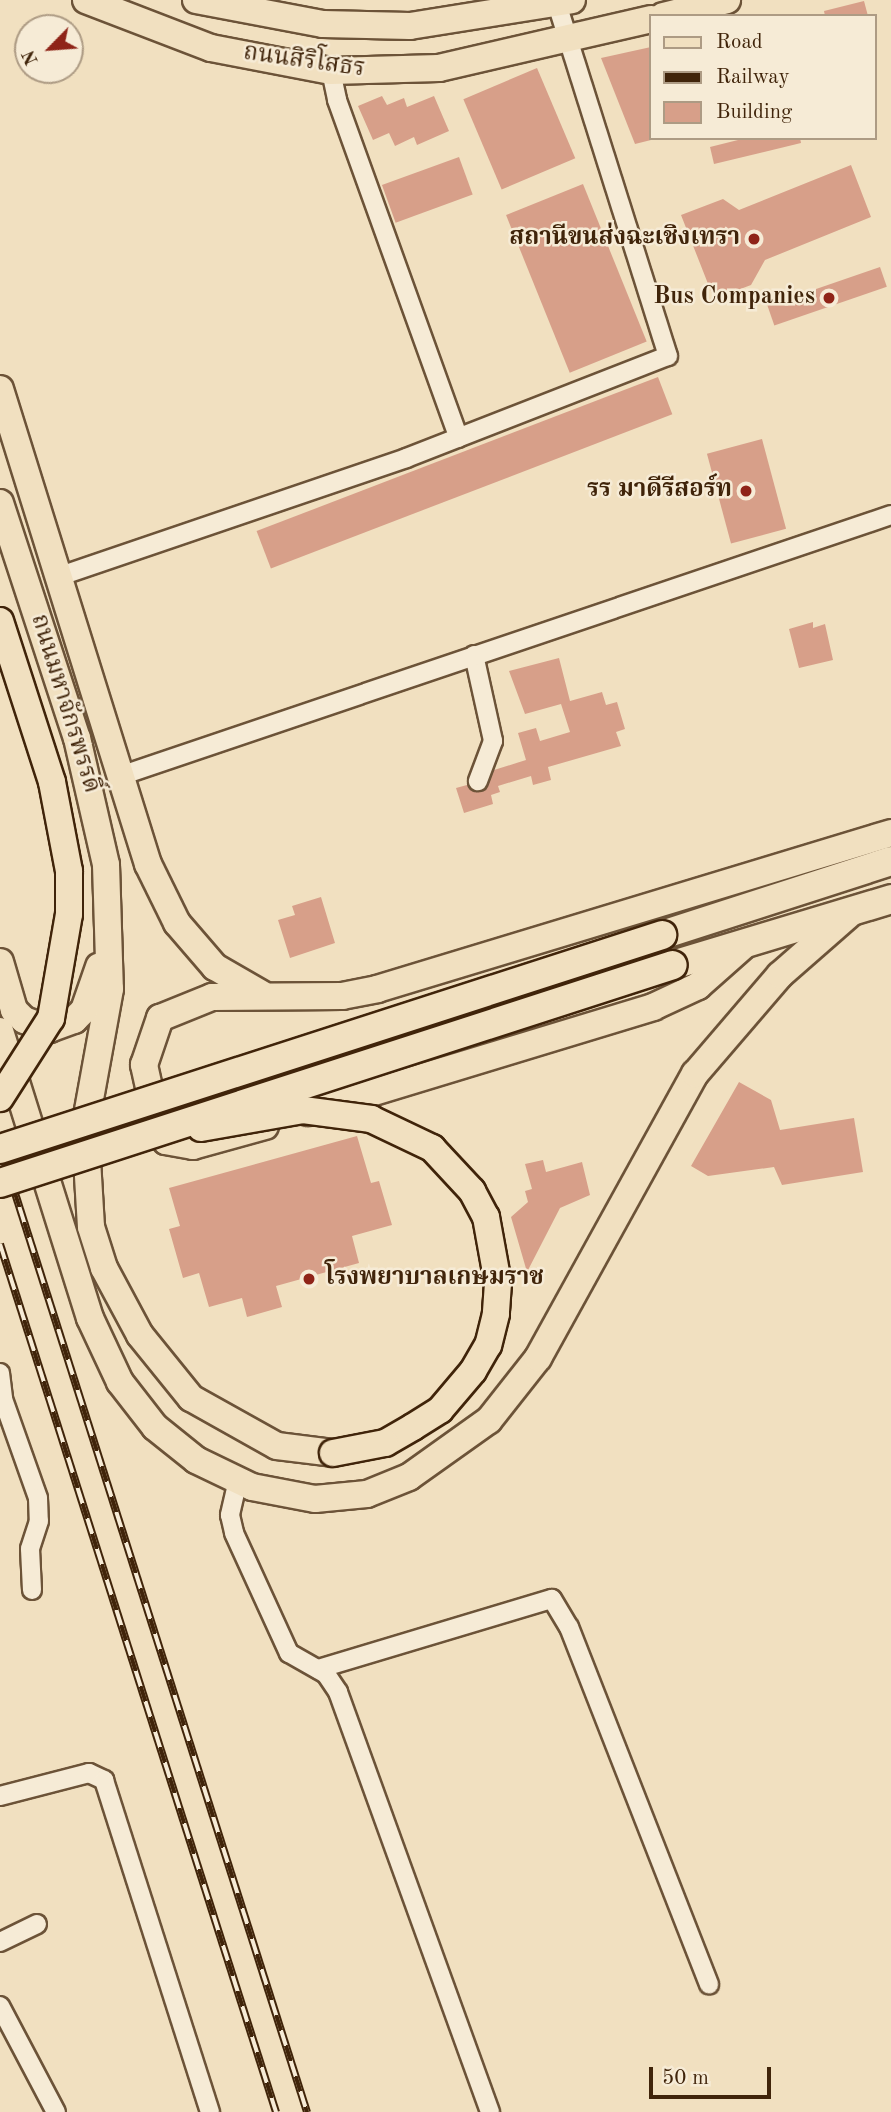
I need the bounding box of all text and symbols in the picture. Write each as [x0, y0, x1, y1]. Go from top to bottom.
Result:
north arrow [14, 14, 84, 84]
legend [650, 14, 877, 140]
text: Road [716, 32, 763, 53]
street label: ถนนสิริโสธร [241, 39, 367, 85]
text: N [20, 47, 43, 68]
text: Railway [716, 67, 790, 88]
text: Building [716, 102, 792, 123]
place label: สถานีขนส่งฉะเชิงเทรา [509, 225, 740, 253]
marker: สถานีขนส่งฉะเชิงเทรา [746, 231, 762, 247]
place label: Bus Companies [653, 284, 815, 312]
marker: Bus Companies [821, 290, 837, 306]
place label: รร มาดีรีสอร์ท [587, 477, 732, 505]
marker: รร มาดีรีสอร์ท [738, 483, 754, 499]
street label: ถนนมหาจักรพรรดิ์ [23, 611, 105, 797]
place label: โรงพยาบาลเกษมราช [325, 1265, 544, 1293]
marker: โรงพยาบาลเกษมราช [299, 1269, 319, 1289]
scale bar [653, 2052, 776, 2096]
text: 50 m [662, 2068, 709, 2089]

